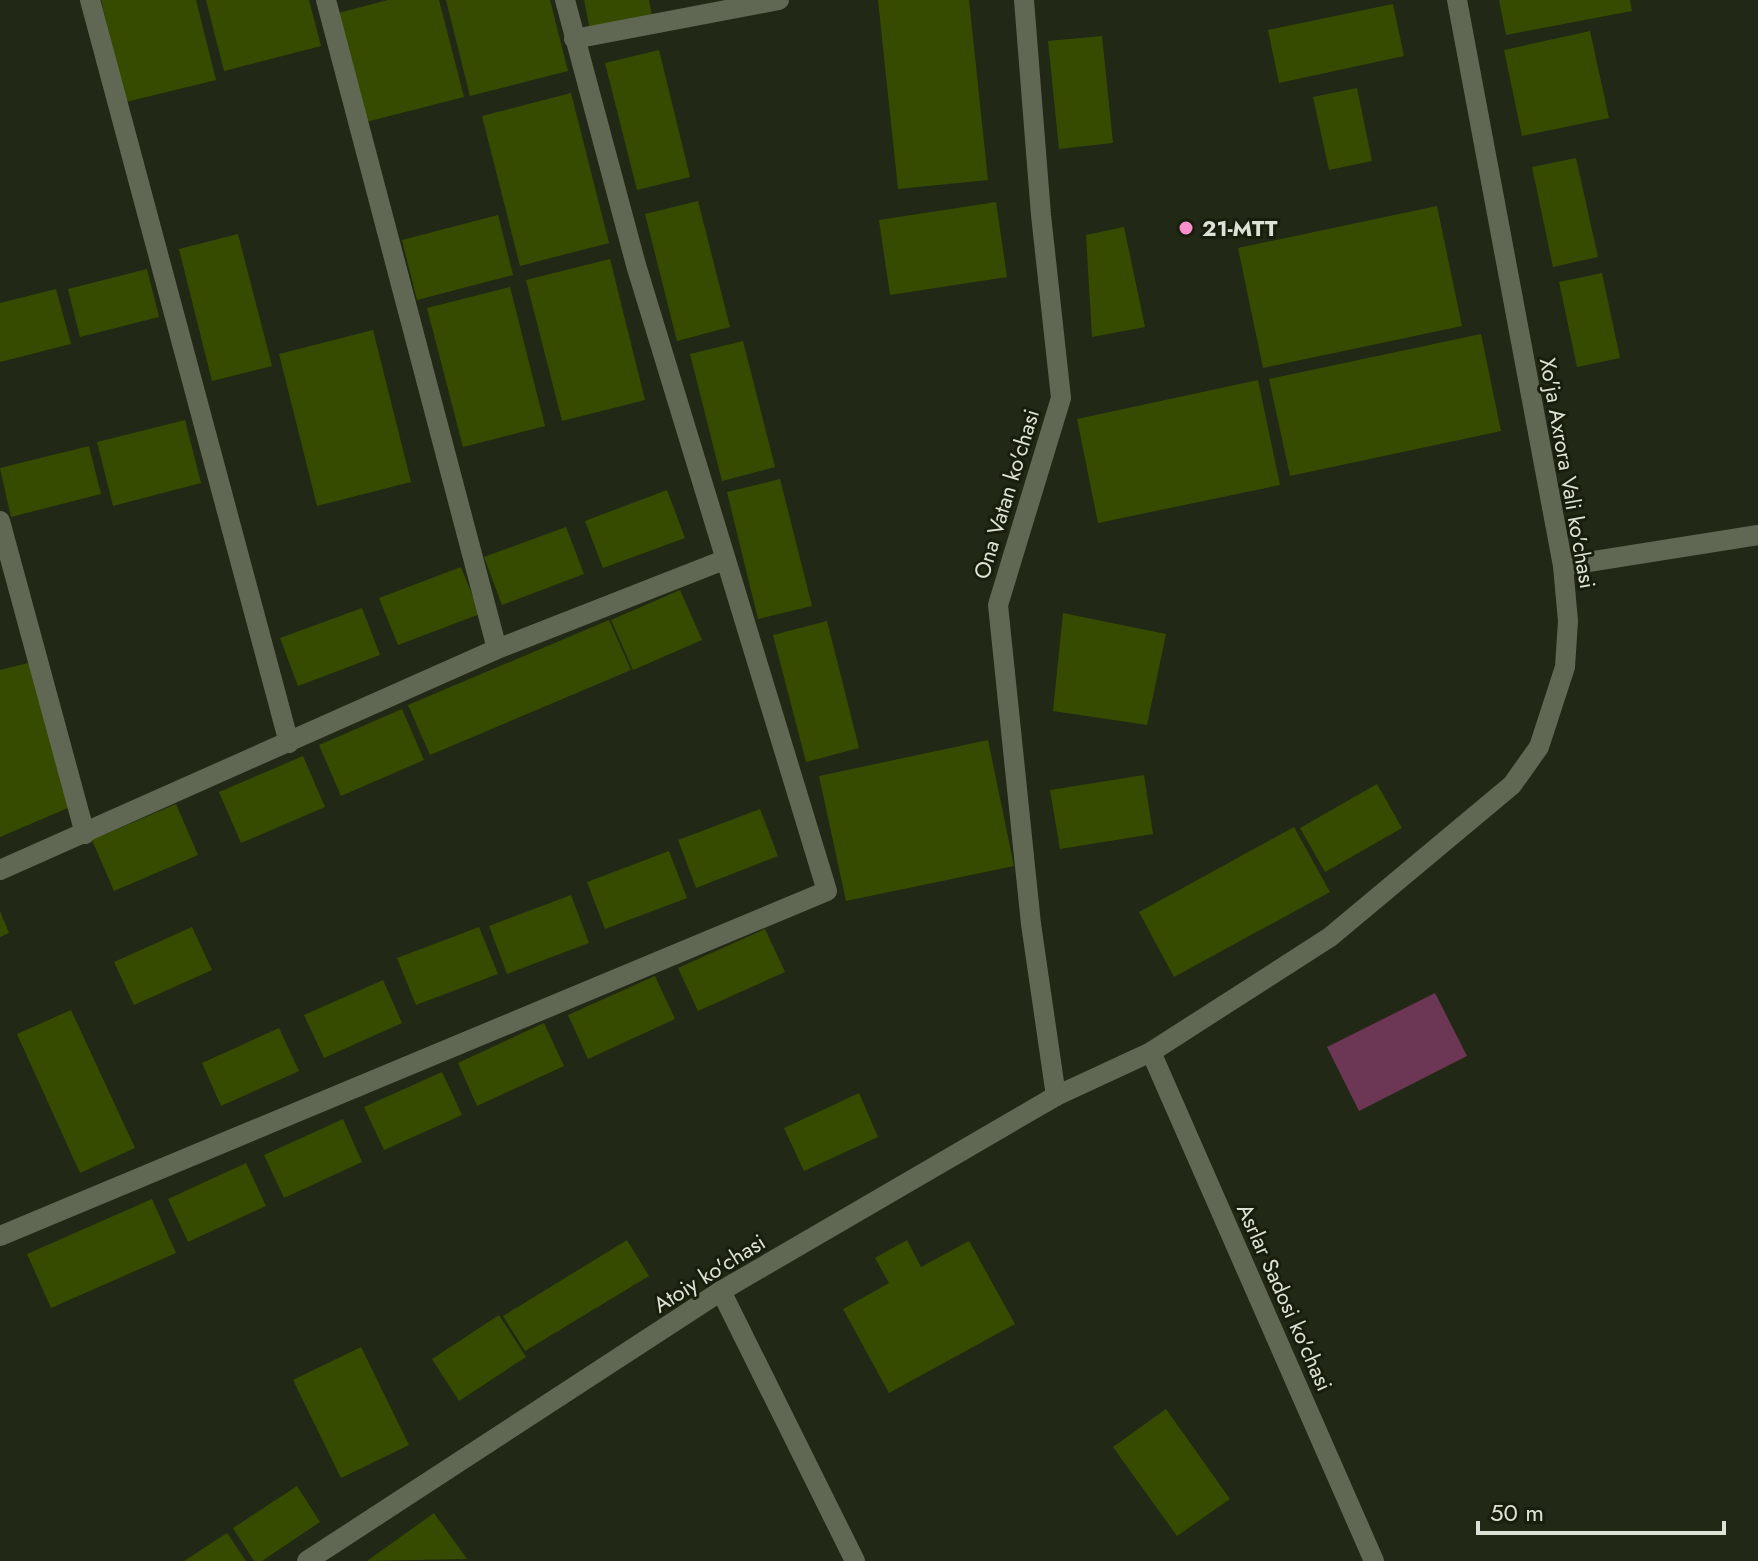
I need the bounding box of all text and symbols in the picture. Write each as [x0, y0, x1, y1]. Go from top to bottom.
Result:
place label: 21-MTT [1202, 212, 1278, 244]
marker: 21-MTT [1177, 219, 1195, 237]
street label: Xo'ja Axrora Vali ko'chasi [1532, 355, 1604, 591]
street label: Ona Vatan ko'chasi [965, 405, 1047, 583]
street label: Asrlar Sadosi ko'chasi [1229, 1198, 1341, 1396]
street label: Atoiy ko'chasi [647, 1226, 771, 1320]
scale bar [1478, 1485, 1724, 1535]
text: 50 m [1490, 1495, 1544, 1530]

